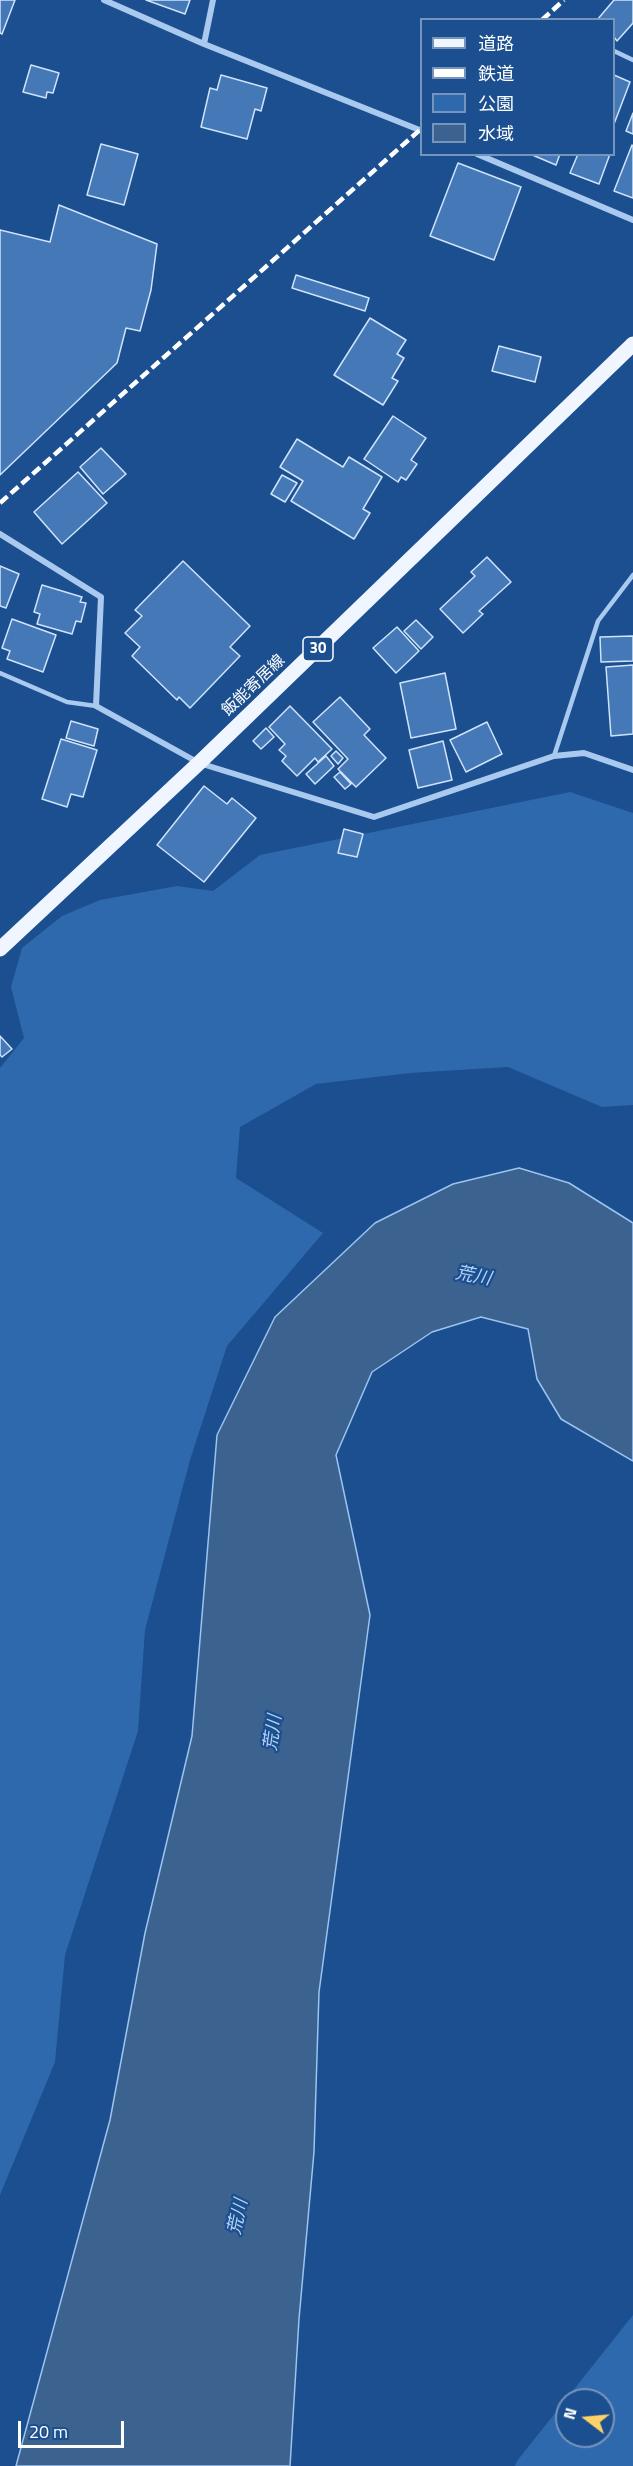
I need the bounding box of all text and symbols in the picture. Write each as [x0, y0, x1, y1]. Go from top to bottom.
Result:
legend [420, 18, 615, 156]
text: 道路 [478, 30, 514, 57]
text: 鉄道 [478, 60, 514, 87]
text: 公園 [478, 90, 514, 117]
text: 水域 [478, 120, 514, 147]
road number: 30 [303, 637, 333, 661]
street label: 飯能寄居線 [219, 651, 289, 721]
water label: 荒川 [453, 1263, 493, 1291]
water label: 荒川 [261, 1714, 287, 1752]
water label: 荒川 [225, 2197, 253, 2237]
north arrow [555, 2388, 615, 2448]
text: N [557, 2405, 583, 2422]
scale bar [21, 2409, 128, 2447]
text: 20 m [29, 2418, 68, 2445]

